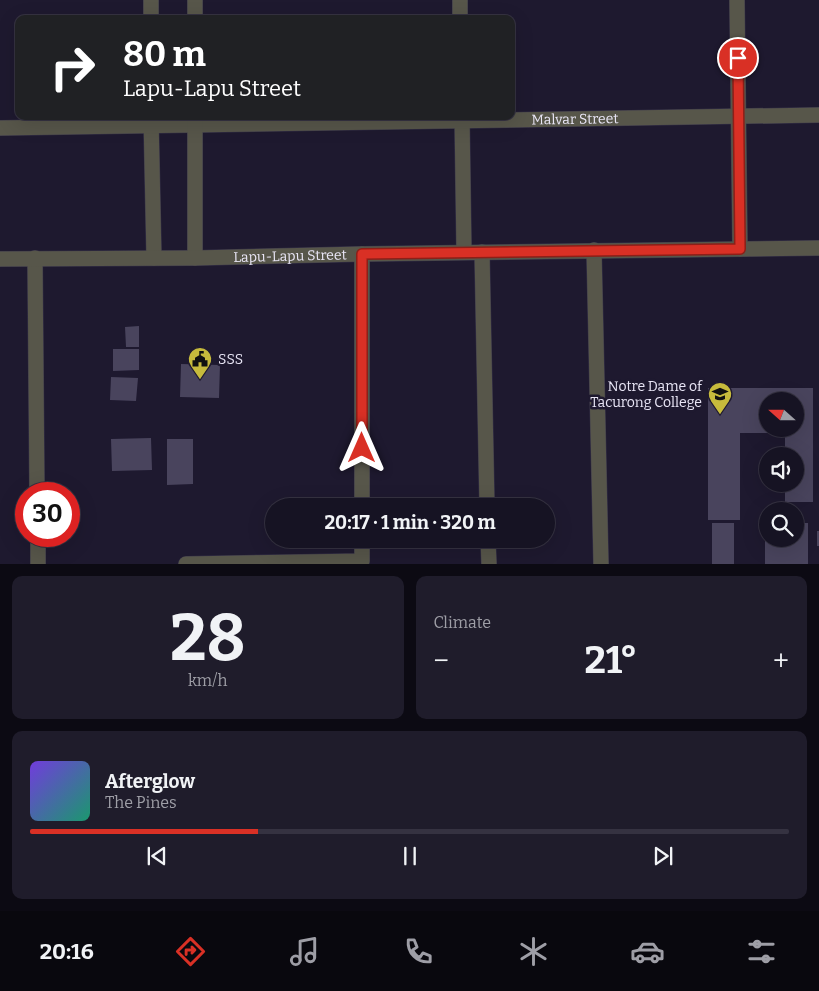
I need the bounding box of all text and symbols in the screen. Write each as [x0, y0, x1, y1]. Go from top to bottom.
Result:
text: 80 m [123, 33, 206, 75]
icon: right [40, 35, 105, 100]
pin [717, 37, 759, 79]
icon: arrive [724, 44, 752, 72]
text: Lapu-Lapu Street [123, 75, 301, 102]
street label: Malvar Street [531, 110, 619, 128]
street label: Lapu-Lapu Street [233, 246, 347, 266]
public building icon: SSS [187, 346, 213, 380]
place label: SSS [218, 351, 243, 368]
place label: Notre Dame of Tacurong College [590, 378, 703, 411]
school or university icon: Notre Dame of Tacurong College [707, 381, 733, 415]
north arrow [759, 392, 804, 438]
map controls [759, 392, 804, 547]
position arrow [335, 421, 387, 473]
button: sound [759, 447, 804, 492]
speed limit sign: 30 [15, 482, 80, 547]
button: search [759, 502, 804, 547]
text: 20:17 · 1 min · 320 m [324, 511, 496, 534]
text: 28 [170, 599, 246, 677]
text: Climate [434, 613, 491, 632]
text: 21° [584, 637, 637, 683]
text: − [434, 644, 449, 677]
text: + [773, 644, 789, 677]
text: km/h [188, 671, 228, 690]
text: Afterglow [105, 770, 195, 793]
text: The Pines [105, 793, 177, 812]
icon: previous [143, 842, 171, 870]
icon: pause [396, 842, 424, 870]
icon: next [649, 842, 677, 870]
icon: directions [173, 934, 208, 969]
icon: music [287, 934, 322, 969]
icon: phone [401, 934, 436, 969]
icon: climate [516, 934, 551, 969]
icon: car [630, 934, 665, 969]
icon: filters [744, 934, 779, 969]
text: 20:16 [40, 938, 94, 965]

